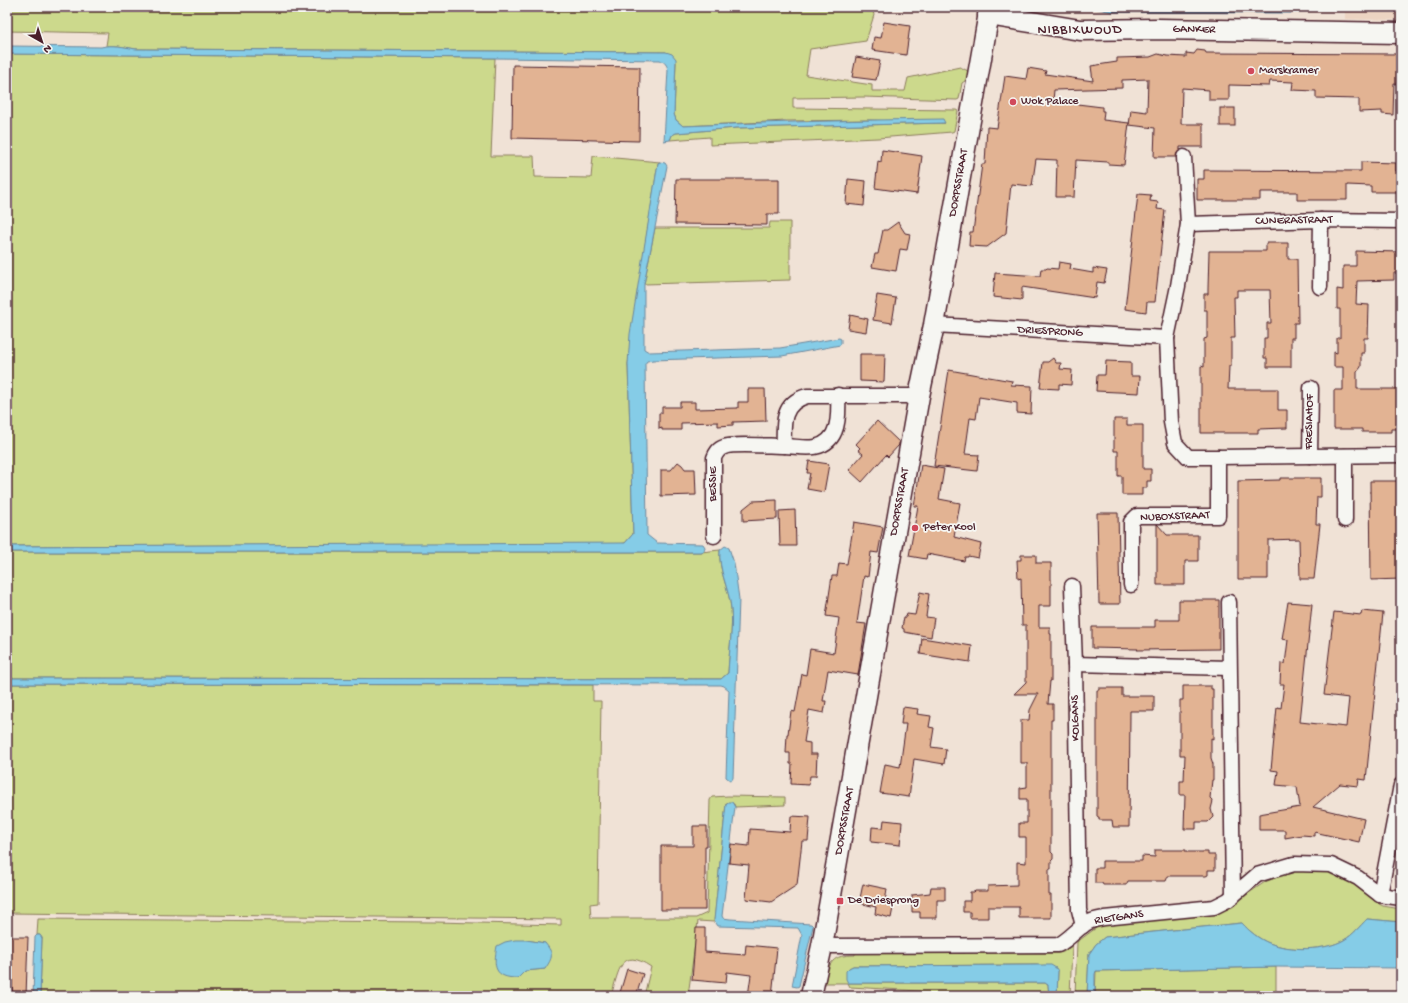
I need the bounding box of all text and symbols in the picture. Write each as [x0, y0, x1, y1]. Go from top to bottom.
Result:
north arrow [22, 22, 62, 62]
district label: NIBBIXWOUD [1037, 22, 1123, 39]
street label: GANKER [1172, 23, 1216, 37]
text: N [40, 41, 54, 55]
place label: Marskramer [1259, 64, 1320, 78]
marker: Marskramer [1246, 66, 1256, 76]
place label: Wok Palace [1021, 95, 1079, 109]
marker: Wok Palace [1008, 97, 1018, 107]
street label: DORPSSTRAAT [946, 147, 972, 219]
street label: CUNERASTRAAT [1255, 213, 1334, 229]
street label: DRIESPRONG [1016, 323, 1084, 341]
street label: FRESIAHOF [1302, 393, 1317, 451]
street label: BESSIE [707, 466, 721, 503]
street label: DORPSSTRAAT [887, 466, 913, 538]
street label: NUBOXSTRAAT [1140, 509, 1211, 525]
place label: Peter Kool [922, 521, 976, 535]
marker: Peter Kool [910, 523, 920, 533]
street label: KOLGANS [1069, 694, 1083, 741]
street label: DORPSSTRAAT [832, 785, 858, 857]
place label: De Driesprong [847, 894, 919, 908]
marker: De Driesprong [835, 896, 845, 906]
street label: RIETGANS [1094, 908, 1145, 928]

